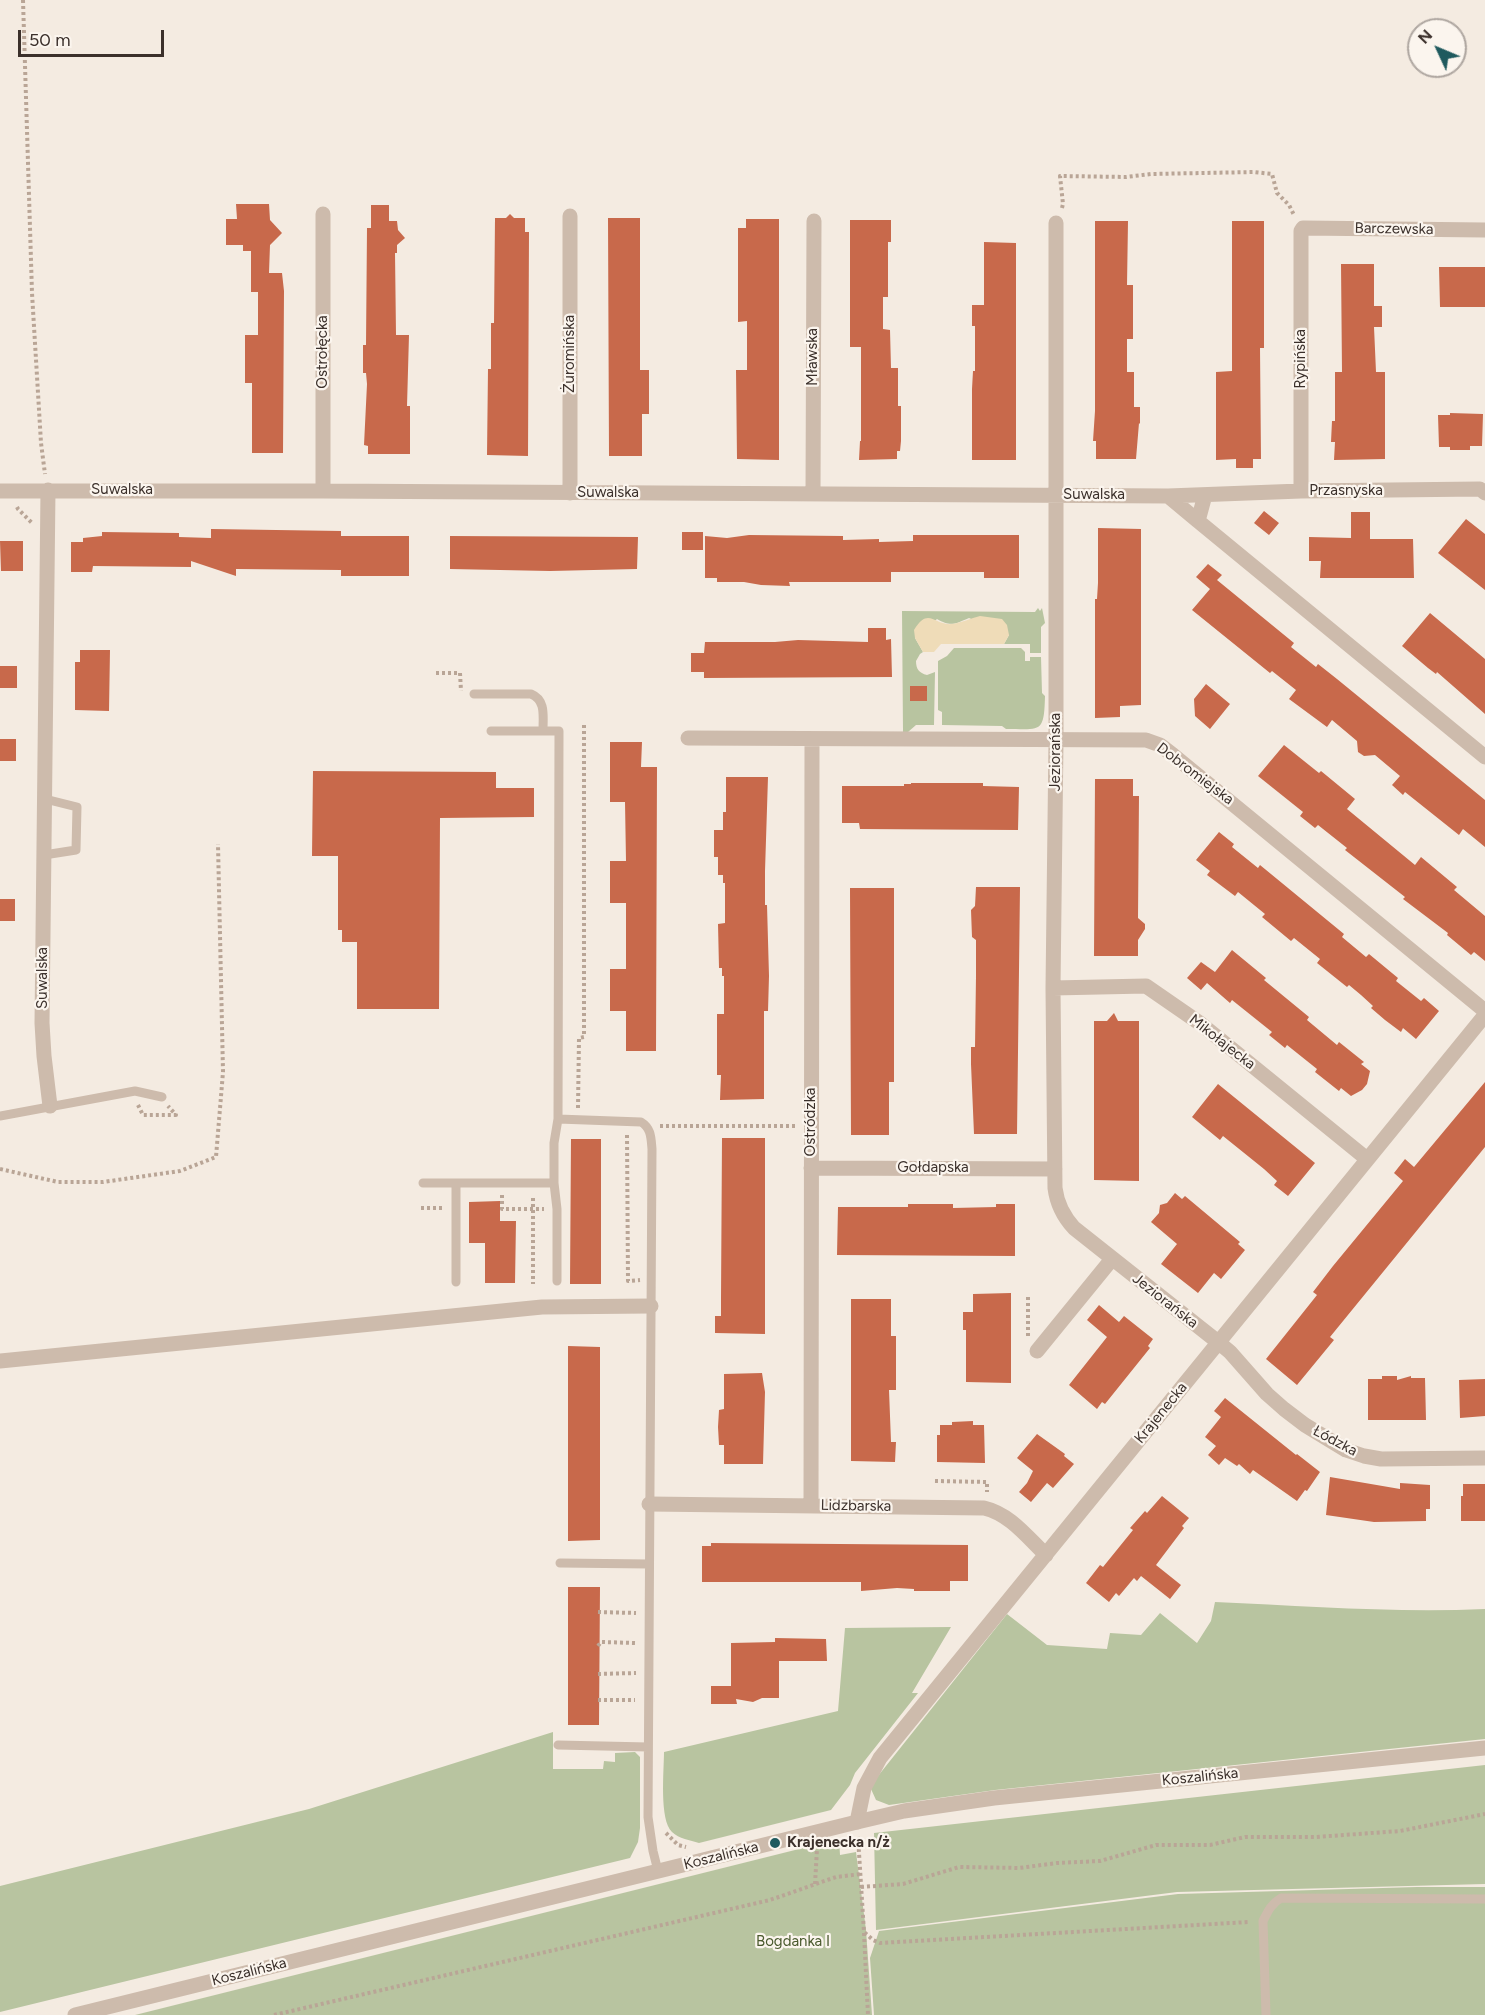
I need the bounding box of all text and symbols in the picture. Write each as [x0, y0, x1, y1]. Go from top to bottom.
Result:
scale bar [21, 18, 166, 56]
north arrow [1407, 18, 1467, 78]
text: N [1414, 25, 1436, 48]
text: 50 m [29, 29, 71, 51]
street label: Barczewska [1354, 219, 1434, 239]
street label: Ostrołęcka [314, 315, 332, 389]
street label: Żuromińska [561, 315, 579, 393]
street label: Mławska [804, 328, 822, 386]
street label: Rypińska [1292, 329, 1310, 389]
street label: Suwalska [91, 481, 153, 499]
street label: Przasnyska [1309, 482, 1383, 500]
street label: Suwalska [577, 484, 639, 502]
street label: Suwalska [1063, 486, 1125, 504]
street label: Jeziorańska [1047, 713, 1065, 791]
street label: Dobromiejska [1153, 739, 1237, 809]
street label: Suwalska [34, 947, 52, 1009]
street label: Mikołajecka [1185, 1011, 1259, 1073]
street label: Ostródzka [802, 1088, 820, 1156]
street label: Gołdapska [897, 1159, 969, 1177]
street label: Jeziorańska [1129, 1270, 1201, 1332]
street label: Krajenecka [1131, 1379, 1191, 1447]
street label: Łódzka [1310, 1422, 1360, 1460]
street label: Lidzbarska [820, 1496, 892, 1516]
street label: Koszalińska [1161, 1764, 1239, 1790]
place label: Krajenecka n/ż [787, 1834, 890, 1852]
marker: Krajenecka n/ż [768, 1836, 782, 1850]
street label: Koszalińska [682, 1838, 760, 1874]
park label: Bogdanka I [756, 1933, 830, 1951]
street label: Koszalińska [210, 1954, 288, 1990]

